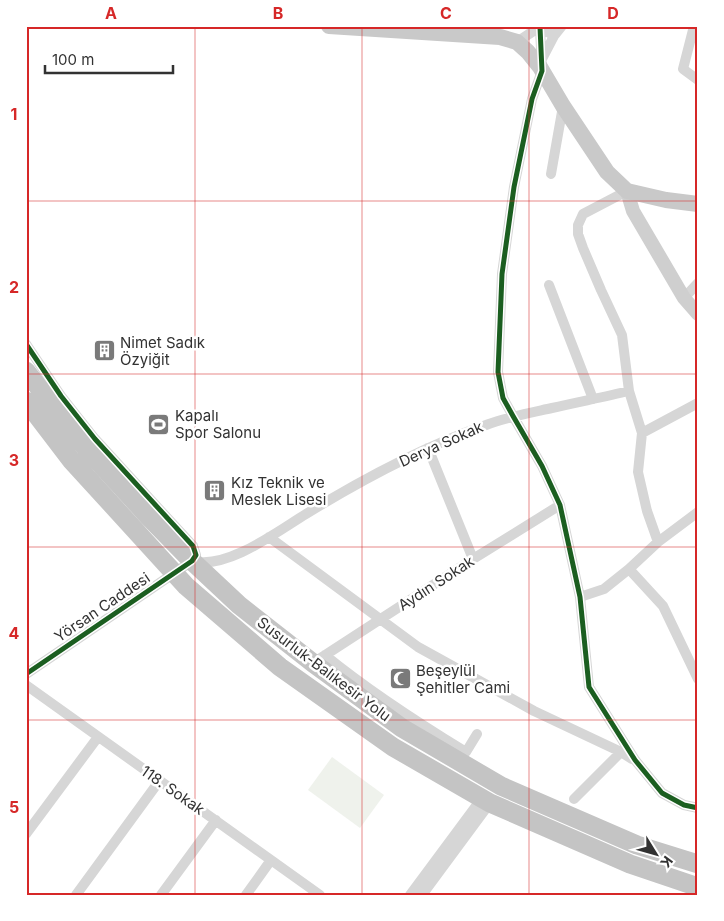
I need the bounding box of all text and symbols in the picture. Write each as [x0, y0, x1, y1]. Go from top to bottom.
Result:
text: A [105, 3, 117, 23]
text: B [273, 3, 283, 23]
text: C [440, 3, 452, 23]
text: D [607, 3, 619, 23]
scale bar [45, 42, 172, 74]
text: 100 m [52, 50, 94, 69]
text: 1 [11, 104, 17, 124]
text: 2 [9, 277, 19, 297]
place label: Nimet Sadık Özyiğit [120, 333, 206, 369]
building icon: Nimet Sadık Özyiğit [92, 339, 116, 363]
place label: Kapalı Spor Salonu [175, 406, 261, 442]
sports icon: Kapalı Spor Salonu [147, 412, 171, 436]
street label: Derya Sokak [396, 417, 487, 471]
text: 3 [9, 450, 19, 470]
place label: Kız Teknik ve Meslek Lisesi [231, 473, 326, 509]
building icon: Kız Teknik ve Meslek Lisesi [203, 479, 227, 503]
street label: Aydın Sokak [394, 551, 478, 615]
street label: Yörsan Caddesi [51, 568, 153, 646]
street label: Susurluk-Balıkesir Yolu [254, 613, 394, 725]
text: 4 [9, 623, 20, 643]
place label: Beşeylül Şehitler Cami [416, 661, 510, 697]
mosque icon: Beşeylül Şehitler Cami [388, 667, 412, 691]
street label: 118. Sokak [138, 761, 209, 819]
text: 5 [9, 797, 19, 817]
north arrow [632, 828, 682, 878]
text: K [657, 853, 677, 871]

